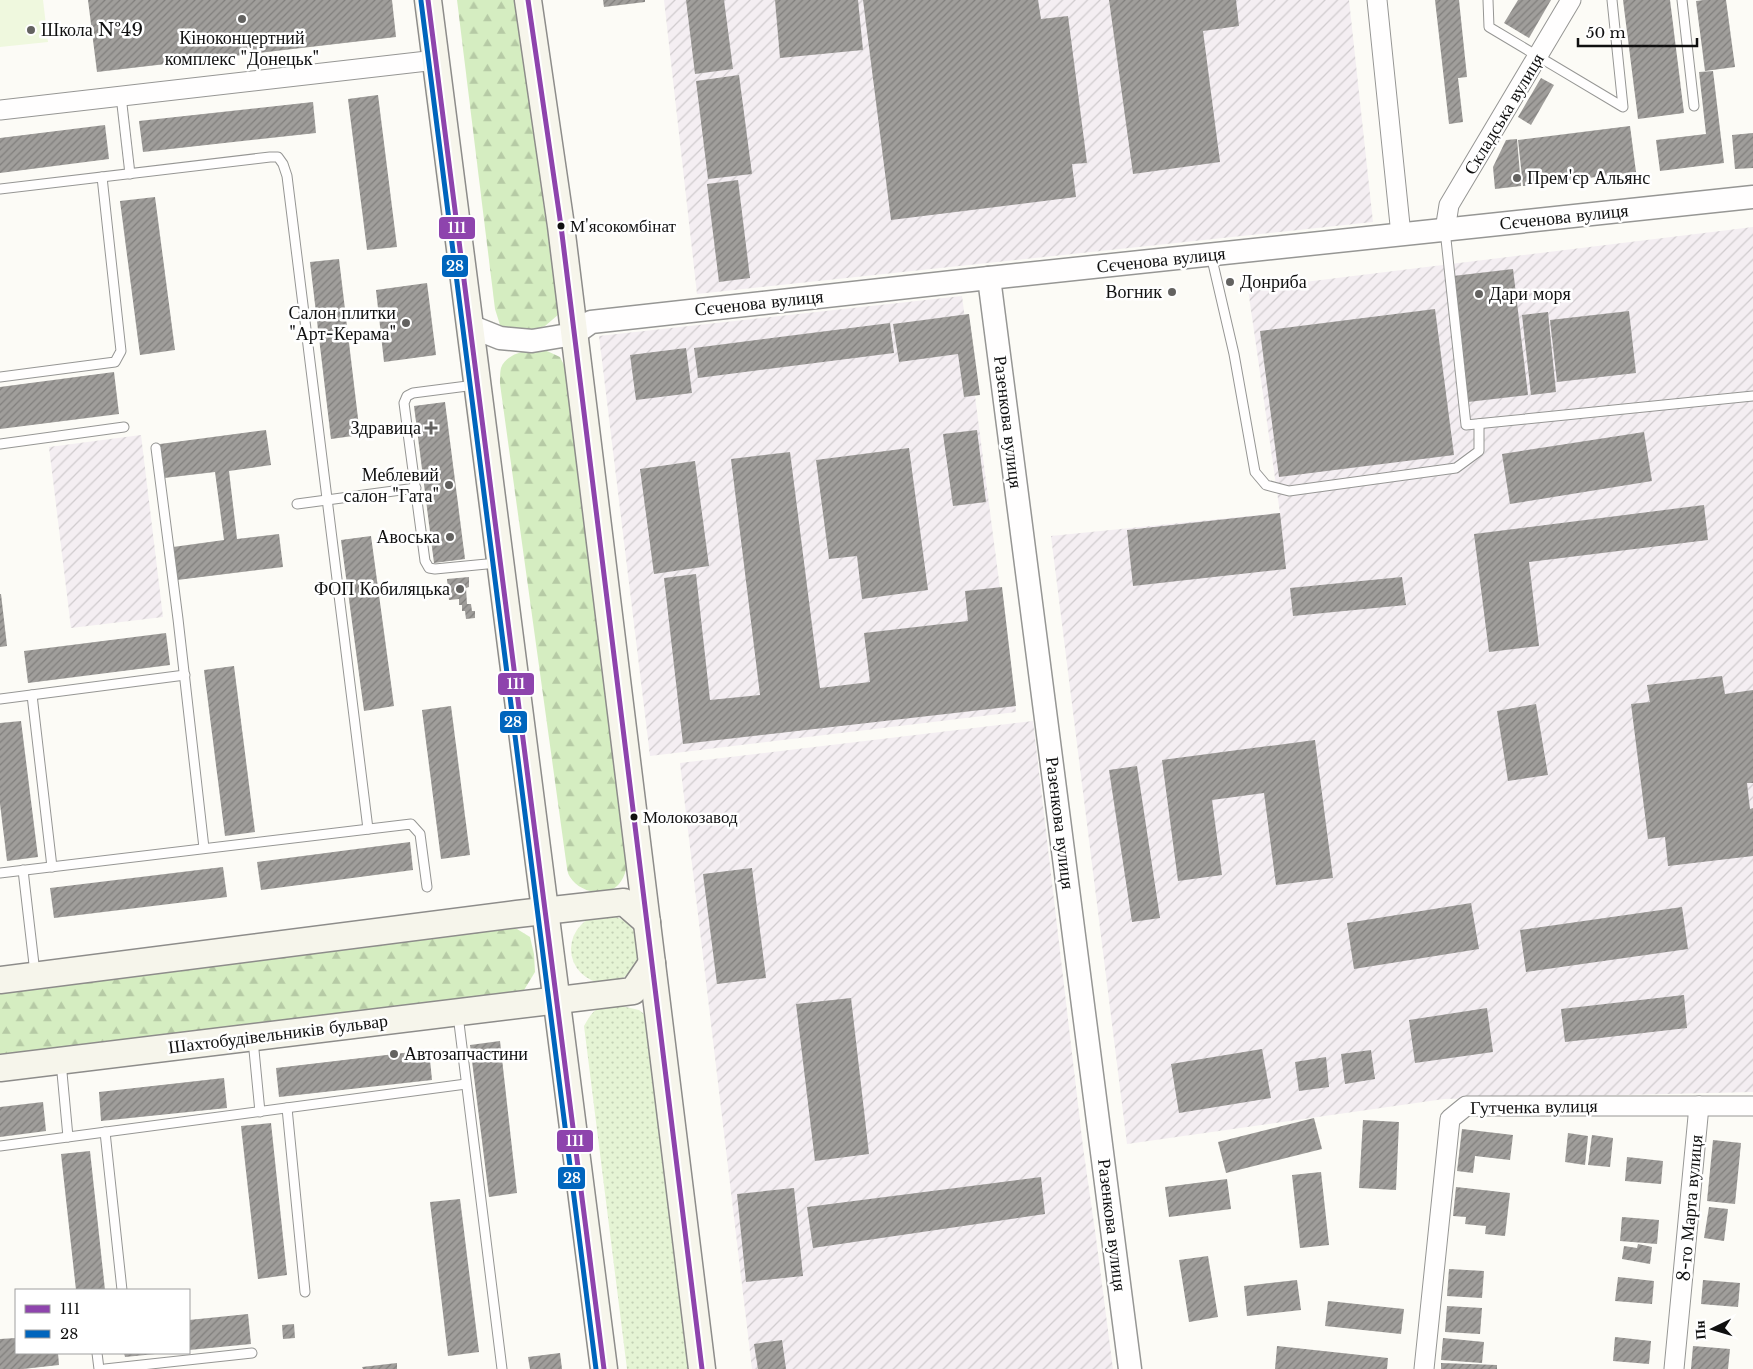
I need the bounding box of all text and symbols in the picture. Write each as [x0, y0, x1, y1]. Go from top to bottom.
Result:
marker: Кіноконцертний комплекс "Донецьк" [236, 13, 248, 25]
scale bar [1578, 15, 1697, 47]
place label: Школа №49 [41, 19, 143, 41]
text: 50 m [1586, 23, 1626, 42]
marker: Школа №49 [25, 24, 37, 36]
place label: Кіноконцертний комплекс "Донецьк" [165, 27, 319, 70]
street label: Складська вулиця [1459, 49, 1549, 179]
place label: Прем'єр Альянс [1527, 167, 1650, 189]
marker: Прем'єр Альянс [1511, 172, 1523, 184]
street label: Сєченова вулиця [1498, 199, 1630, 235]
line badge: 111 [438, 216, 476, 240]
place label: М'ясокомбінат [570, 216, 677, 237]
text: 111 [448, 219, 466, 237]
marker: М'ясокомбінат [556, 221, 566, 231]
street label: Сєченова вулиця [1095, 242, 1227, 278]
line badge: 28 [441, 254, 469, 278]
text: 28 [446, 257, 464, 275]
place label: Донриба [1240, 271, 1307, 293]
marker: Донриба [1224, 276, 1236, 288]
place label: Вогник [1106, 281, 1162, 303]
place label: Дари моря [1489, 283, 1571, 305]
street label: Сєченова вулиця [693, 285, 825, 321]
marker: Вогник [1166, 286, 1178, 298]
marker: Дари моря [1473, 288, 1485, 300]
place label: Салон плитки "Арт-Керама" [289, 302, 396, 345]
marker: Салон плитки "Арт-Керама" [400, 317, 412, 329]
street label: Разенкова вулиця [989, 354, 1027, 490]
place label: Здравица [351, 417, 421, 439]
marker: Здравица [425, 422, 437, 434]
place label: Меблевий салон "Гата" [343, 464, 439, 507]
marker: Меблевий салон "Гата" [443, 479, 455, 491]
place label: Авоська [377, 526, 440, 548]
marker: Авоська [444, 531, 456, 543]
place label: ФОП Кобиляцька [314, 578, 450, 600]
marker: ФОП Кобиляцька [454, 583, 466, 595]
line badge: 111 [497, 672, 535, 696]
text: 111 [507, 675, 525, 693]
line badge: 28 [499, 710, 528, 734]
text: 28 [504, 713, 522, 731]
street label: Разенкова вулиця [1041, 755, 1079, 891]
place label: Молокозавод [643, 807, 738, 828]
marker: Молокозавод [629, 812, 639, 822]
street label: Шахтобудівельників бульвар [167, 1010, 389, 1058]
place label: Автозапчастини [404, 1043, 528, 1065]
marker: Автозапчастини [388, 1048, 400, 1060]
street label: Гутченка вулиця [1470, 1095, 1598, 1119]
line badge: 111 [556, 1129, 594, 1153]
text: 111 [566, 1132, 584, 1150]
street label: 8-го Марта вулиця [1673, 1134, 1707, 1282]
street label: Разенкова вулиця [1093, 1157, 1131, 1293]
line badge: 28 [557, 1166, 586, 1190]
text: 28 [563, 1169, 581, 1187]
legend [15, 1289, 190, 1354]
text: 111 [60, 1299, 80, 1318]
north arrow [1688, 1304, 1738, 1354]
text: Пн [1690, 1320, 1710, 1340]
text: 28 [60, 1324, 78, 1343]

